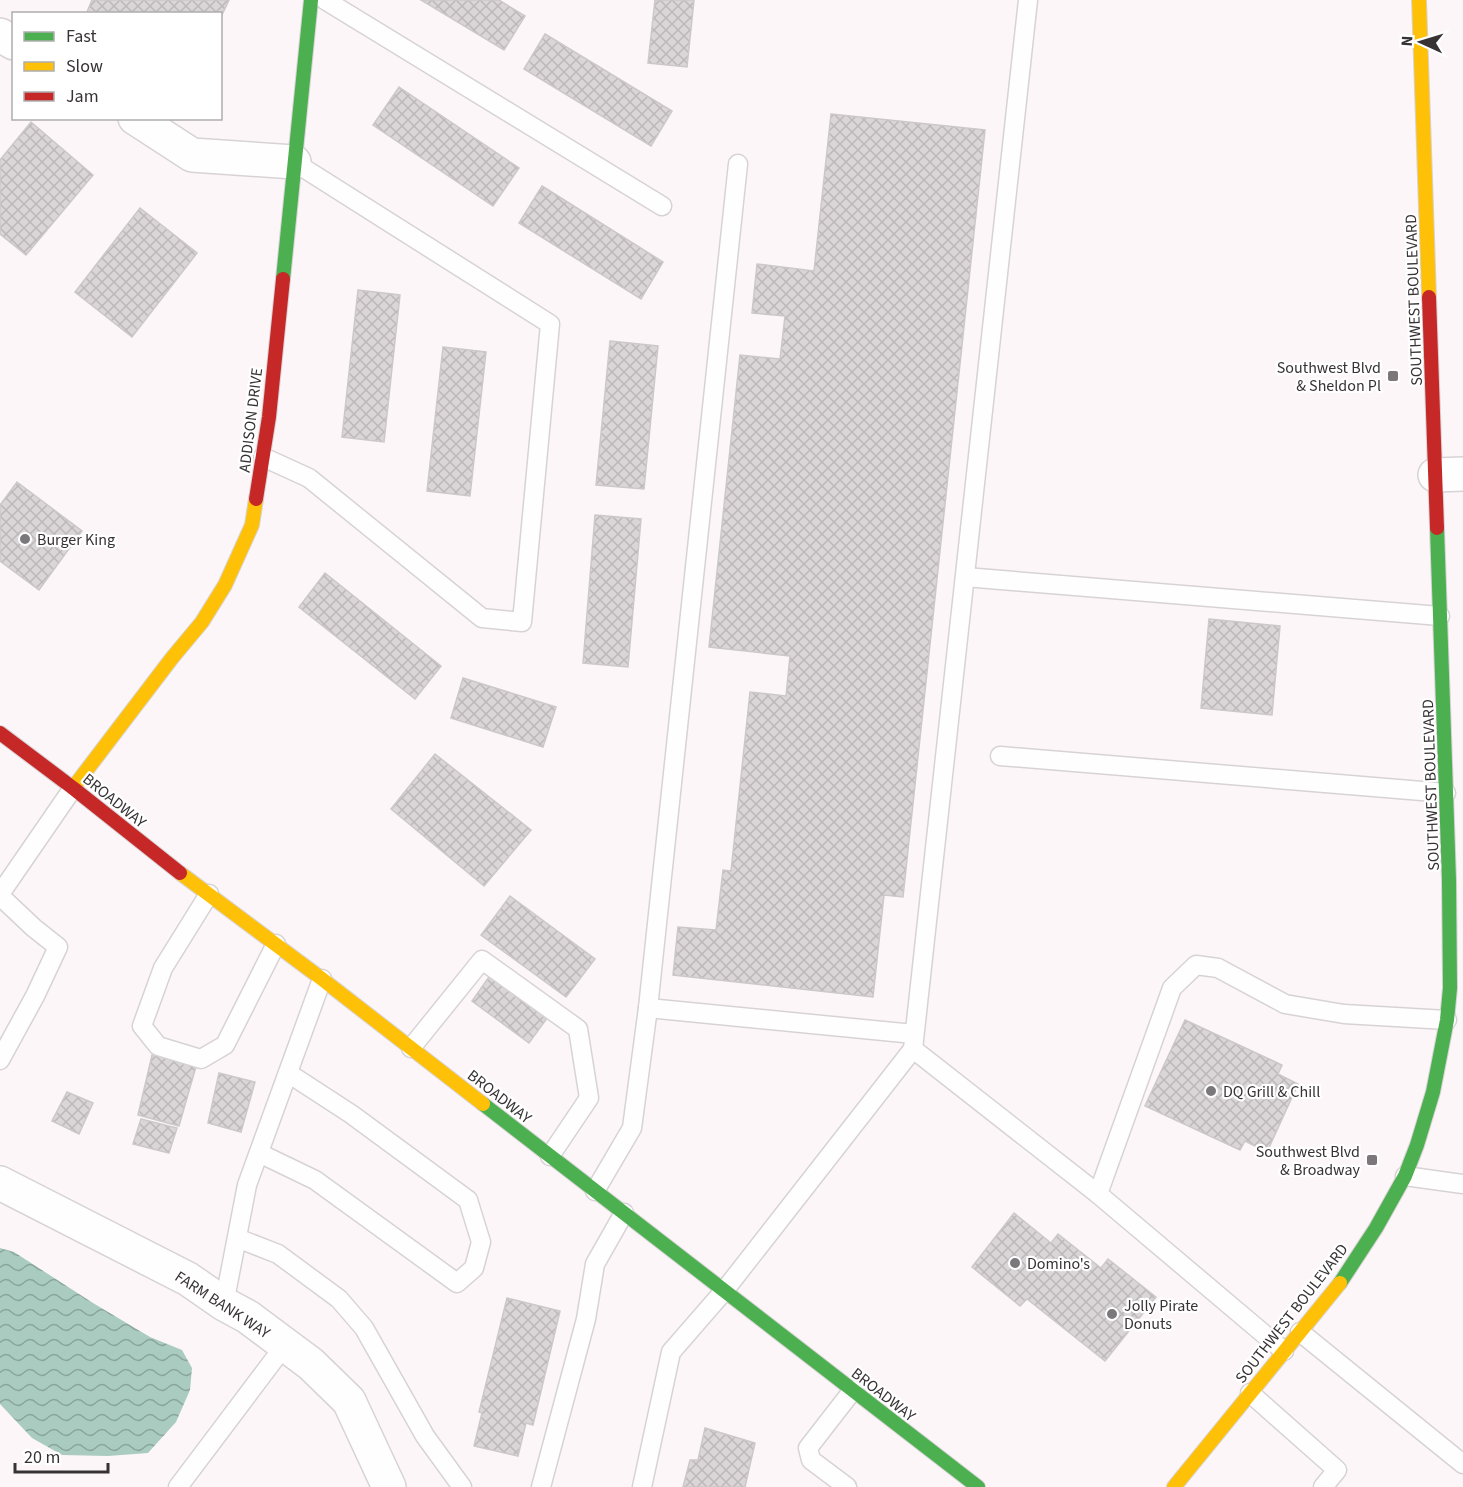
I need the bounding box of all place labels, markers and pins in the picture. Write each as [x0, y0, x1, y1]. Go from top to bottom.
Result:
place label: Southwest Blvd & Sheldon Pl [1277, 357, 1381, 397]
marker: Southwest Blvd & Sheldon Pl [1386, 369, 1400, 383]
place label: Burger King [37, 529, 115, 551]
marker: Burger King [18, 532, 32, 546]
place label: DQ Grill & Chill [1223, 1081, 1320, 1103]
marker: DQ Grill & Chill [1204, 1084, 1218, 1098]
place label: Southwest Blvd & Broadway [1256, 1141, 1361, 1181]
marker: Southwest Blvd & Broadway [1365, 1153, 1379, 1167]
place label: Domino's [1027, 1253, 1090, 1275]
marker: Domino's [1008, 1256, 1022, 1270]
place label: Jolly Pirate Donuts [1124, 1295, 1198, 1335]
marker: Jolly Pirate Donuts [1105, 1307, 1119, 1321]

